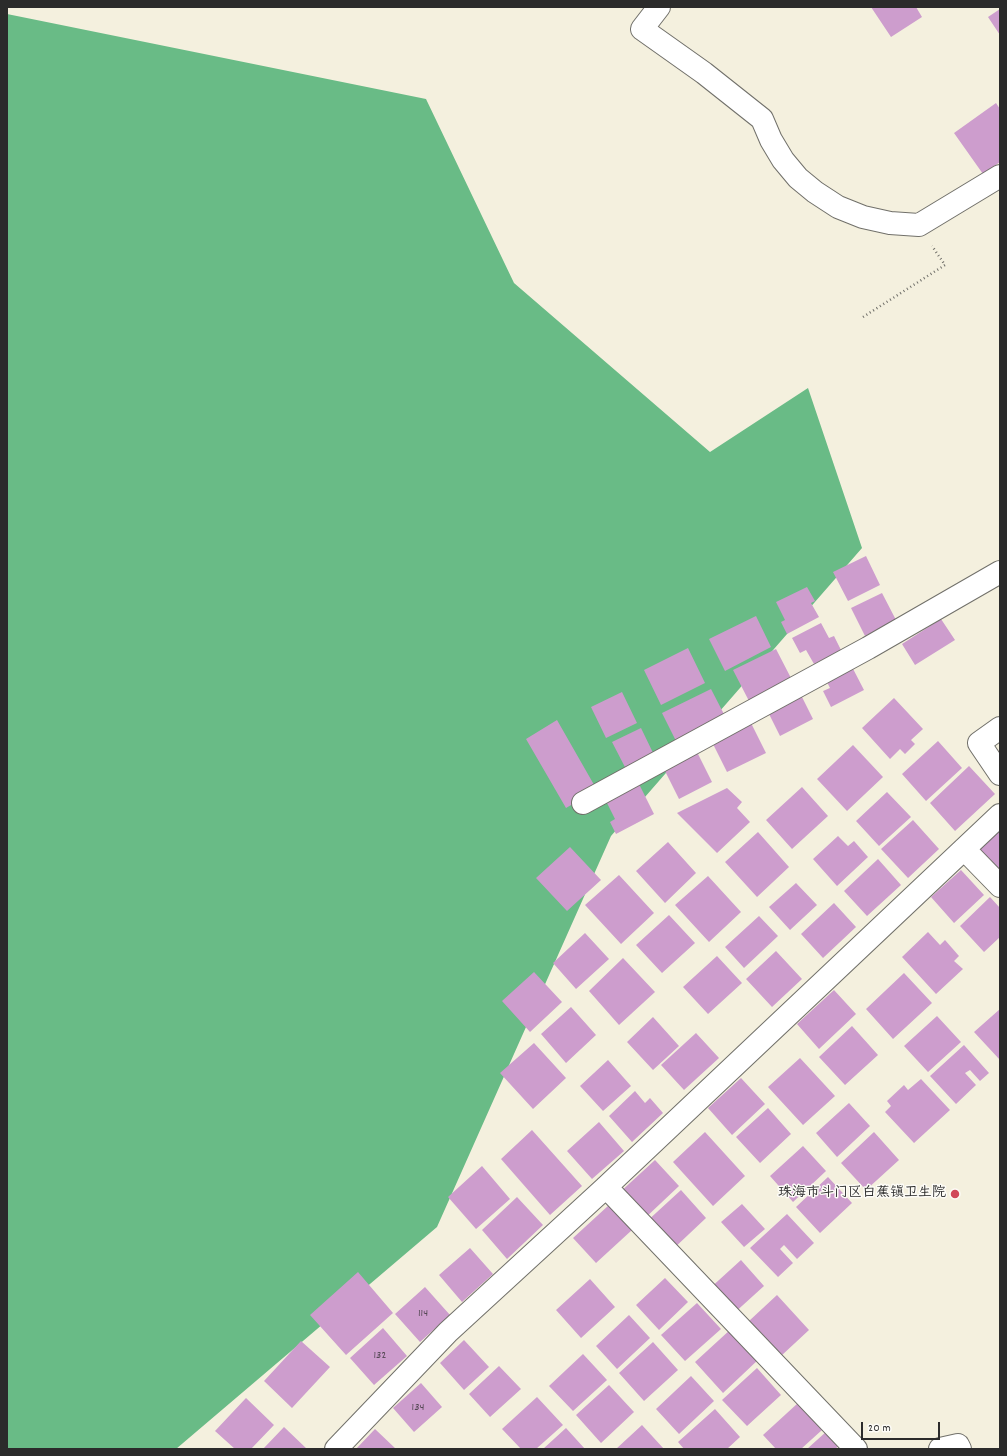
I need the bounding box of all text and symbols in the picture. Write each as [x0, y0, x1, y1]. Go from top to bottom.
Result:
place label: 珠海市斗门区白蕉镇卫生院 [778, 1186, 946, 1202]
marker: 珠海市斗门区白蕉镇卫生院 [949, 1188, 961, 1200]
house number: 114 [418, 1307, 428, 1321]
house number: 132 [373, 1349, 387, 1363]
house number: 134 [412, 1401, 424, 1415]
scale bar [863, 1414, 942, 1440]
text: 20 m [868, 1420, 891, 1437]

